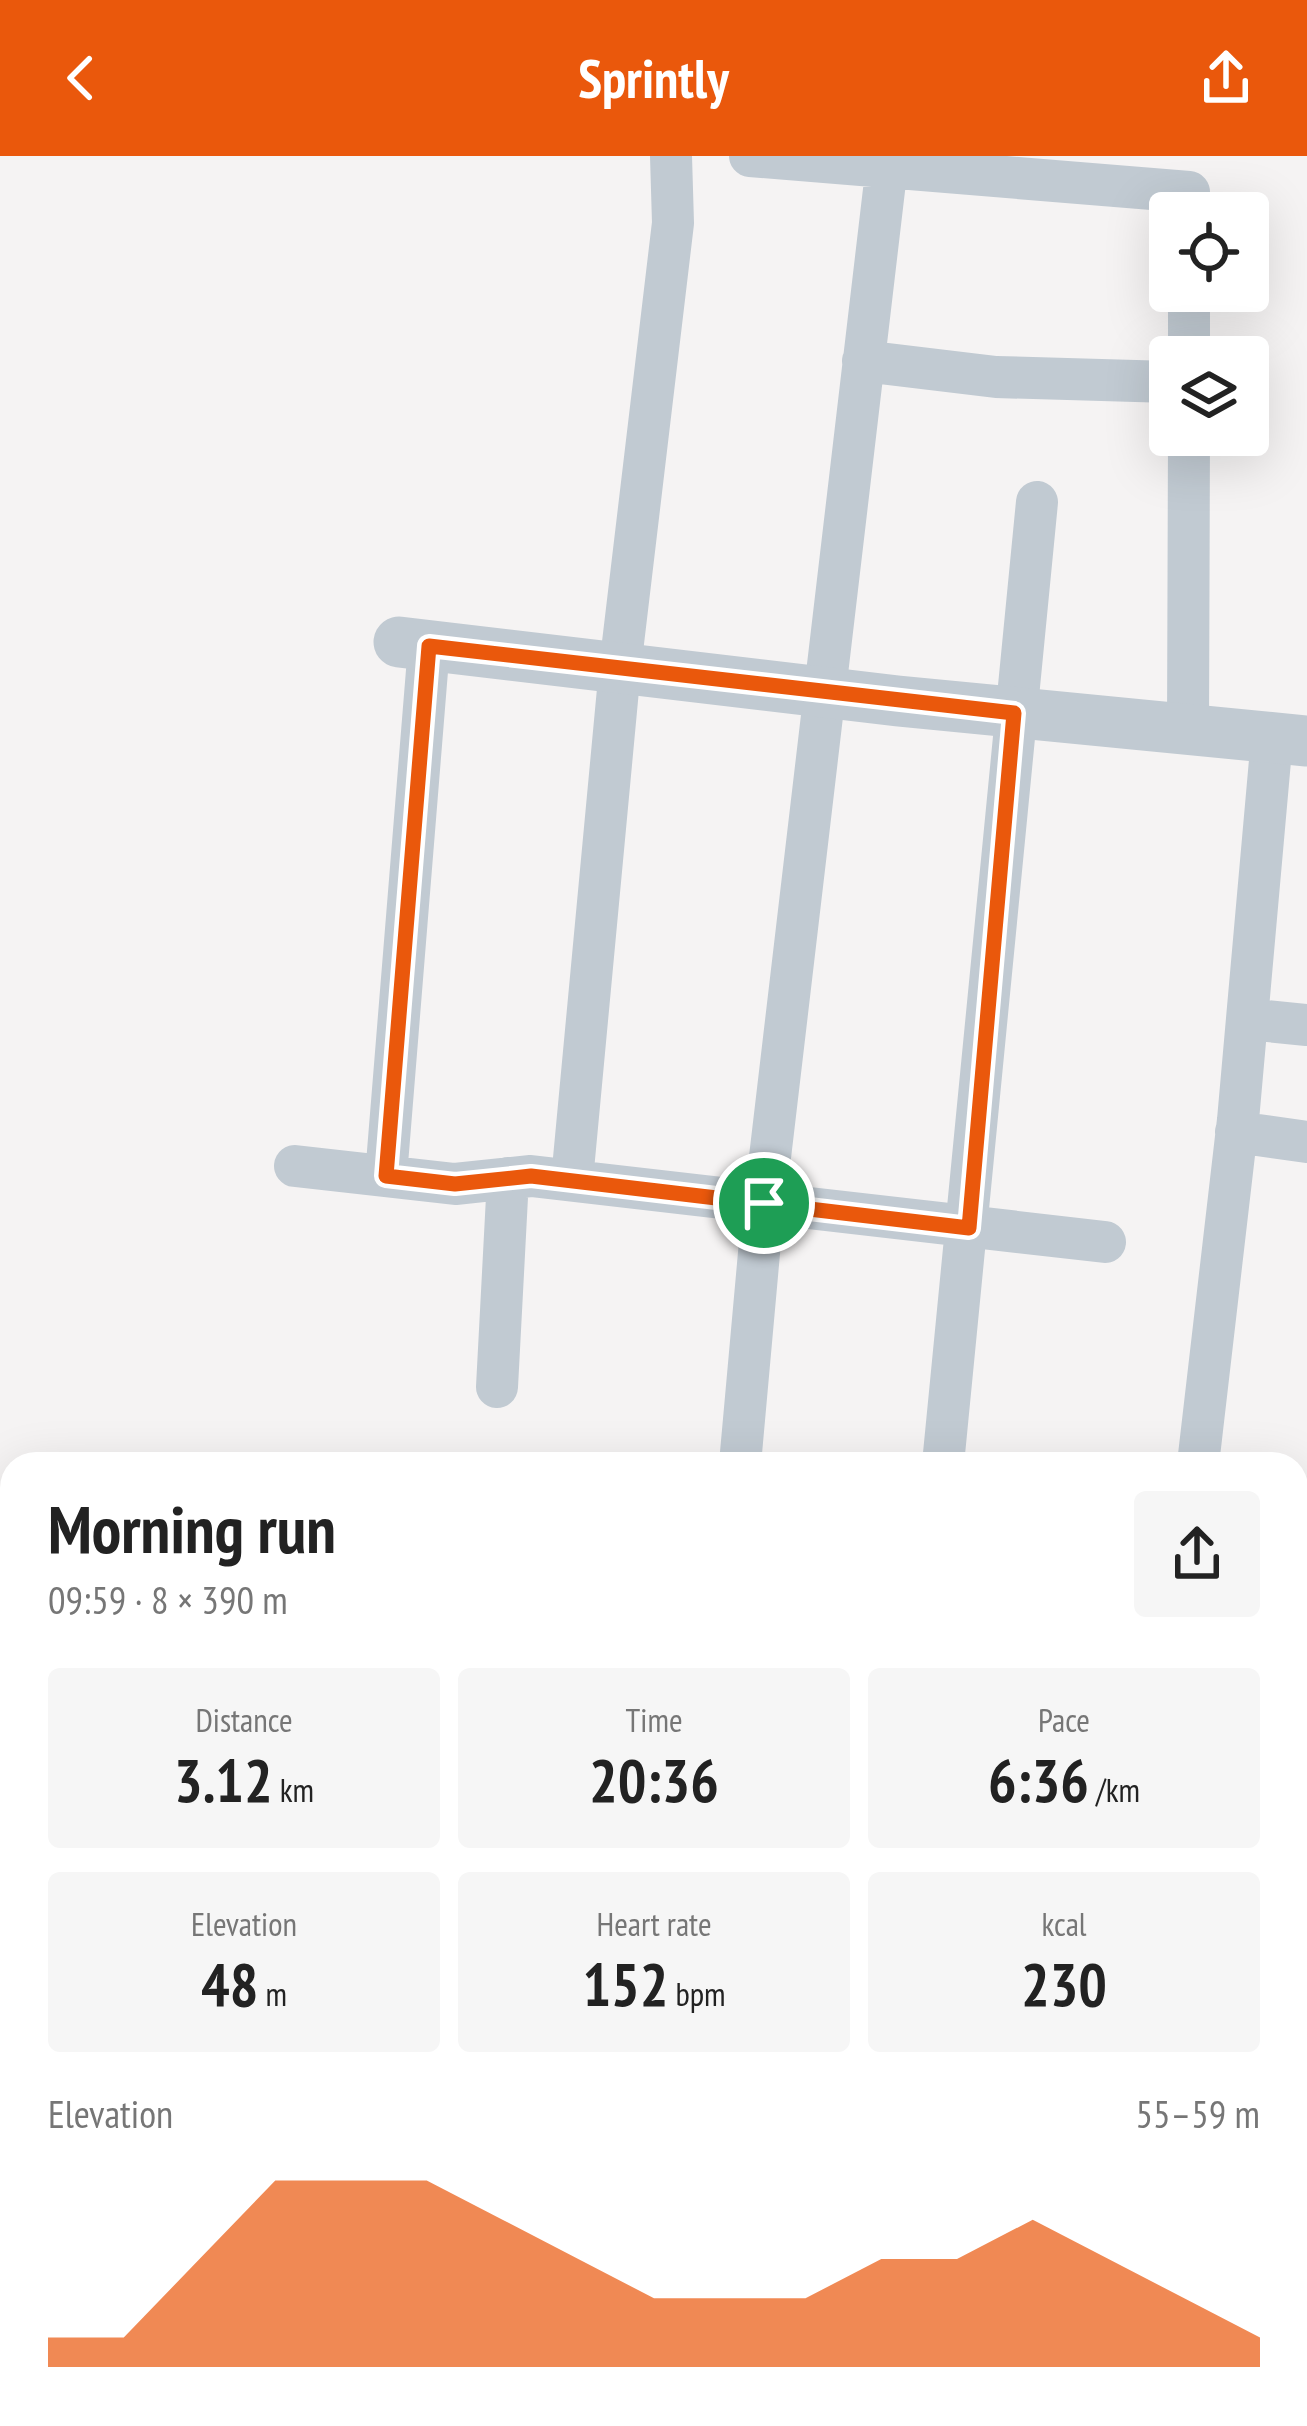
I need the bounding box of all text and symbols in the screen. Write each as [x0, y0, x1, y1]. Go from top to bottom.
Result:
text: Sprintly [578, 43, 729, 113]
icon: back [48, 45, 114, 111]
icon: share [1193, 45, 1259, 111]
map controls [1149, 192, 1269, 456]
button: locate [1149, 192, 1269, 312]
button: layers [1149, 336, 1269, 456]
pin [713, 1152, 815, 1254]
icon: arrive [731, 1170, 797, 1236]
text: Morning run [48, 1486, 336, 1571]
button: share [1134, 1491, 1260, 1617]
text: 09:59 · 8 × 390 m [48, 1574, 288, 1625]
text: Distance [195, 1698, 293, 1741]
text: Time [625, 1698, 683, 1741]
text: Pace [1038, 1698, 1090, 1741]
text: 3.12 [174, 1741, 273, 1819]
text: 20:36 [589, 1741, 719, 1819]
text: 6:36 [988, 1741, 1089, 1819]
text: km [273, 1768, 314, 1811]
text: /km [1089, 1768, 1140, 1811]
text: Elevation [191, 1902, 297, 1945]
text: Heart rate [596, 1902, 712, 1945]
text: kcal [1041, 1902, 1087, 1945]
text: 48 [201, 1945, 258, 2023]
text: 152 [582, 1945, 668, 2023]
text: 230 [1021, 1945, 1107, 2023]
text: m [258, 1972, 287, 2015]
text: bpm [668, 1972, 726, 2015]
text: Elevation [48, 2088, 173, 2139]
text: 55–59 m [1135, 2088, 1260, 2139]

